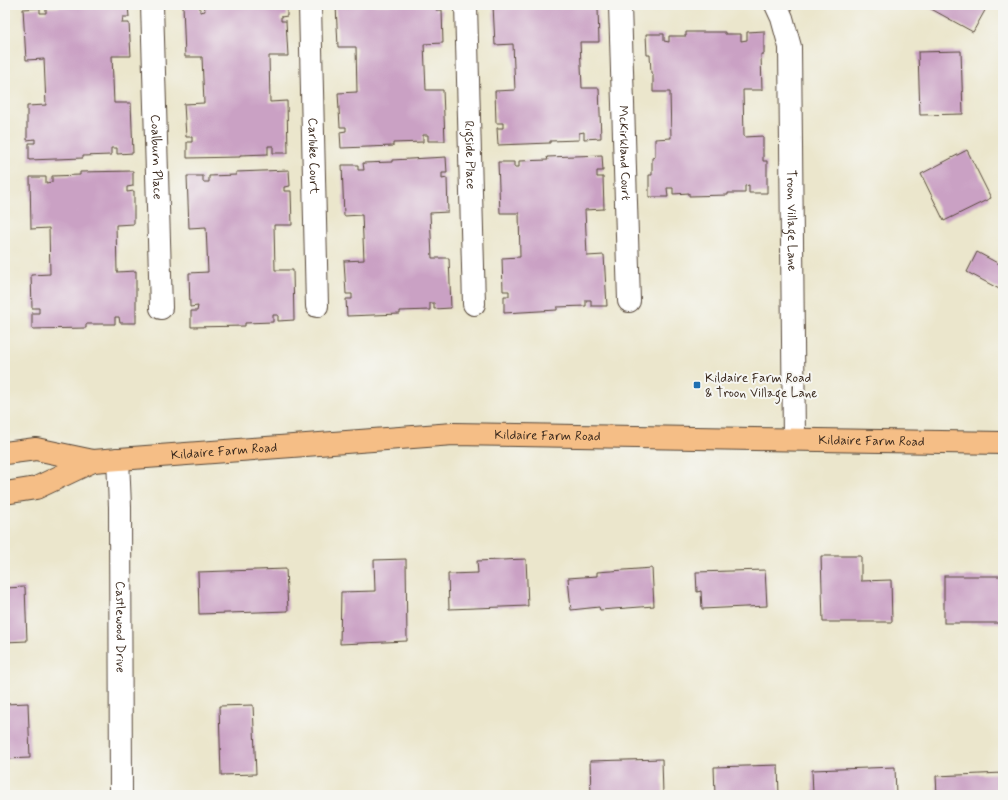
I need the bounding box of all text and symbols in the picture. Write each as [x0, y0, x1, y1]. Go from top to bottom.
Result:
street label: McKirkland Court [615, 105, 634, 201]
street label: Coalburn Place [147, 114, 166, 200]
street label: Carluke Court [304, 118, 323, 195]
street label: Rigside Place [459, 120, 479, 190]
street label: Troon Village Lane [781, 170, 801, 271]
place label: Kildaire Farm Road & Troon Village Lane [705, 370, 817, 404]
marker: Kildaire Farm Road & Troon Village Lane [692, 380, 702, 390]
street label: Kildaire Farm Road [494, 426, 601, 445]
street label: Kildaire Farm Road [818, 431, 925, 450]
street label: Kildaire Farm Road [170, 439, 278, 464]
street label: Castlewood Drive [112, 581, 129, 673]

